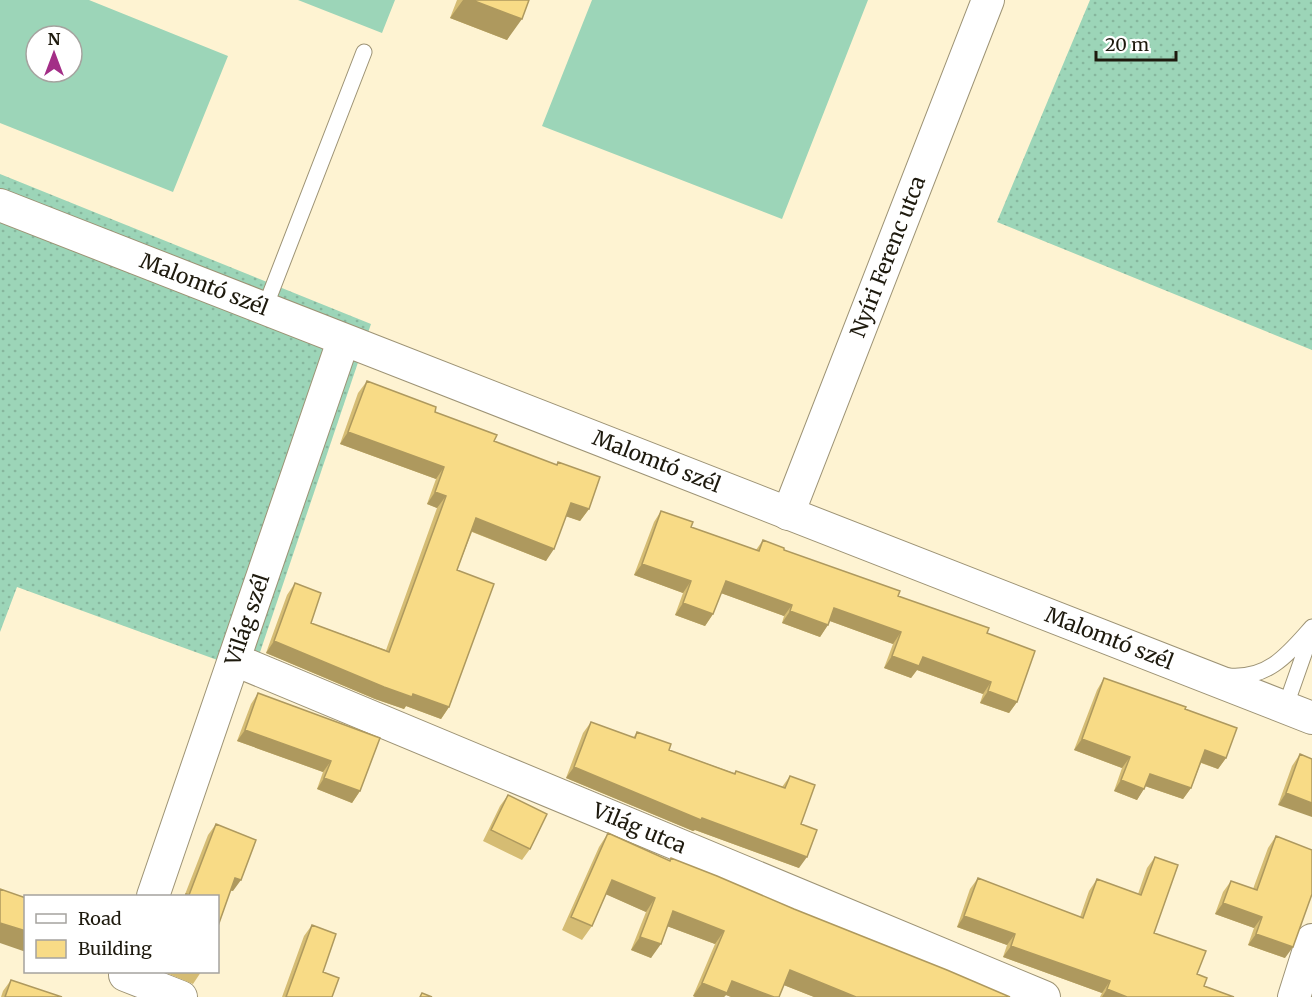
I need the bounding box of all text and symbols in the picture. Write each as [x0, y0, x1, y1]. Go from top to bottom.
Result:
north arrow [24, 24, 84, 84]
scale bar [1096, 24, 1176, 62]
text: N [48, 29, 61, 49]
text: 20 m [1105, 33, 1149, 56]
street label: Nyíri Ferenc utca [844, 172, 931, 341]
street label: Malomtó szél [136, 247, 273, 322]
street label: Malomtó szél [589, 424, 725, 499]
street label: Világ szél [219, 570, 275, 670]
street label: Malomtó szél [1041, 601, 1178, 676]
street label: Világ utca [588, 796, 690, 859]
legend [24, 895, 219, 973]
text: Road [78, 907, 122, 930]
text: Building [78, 937, 152, 960]

